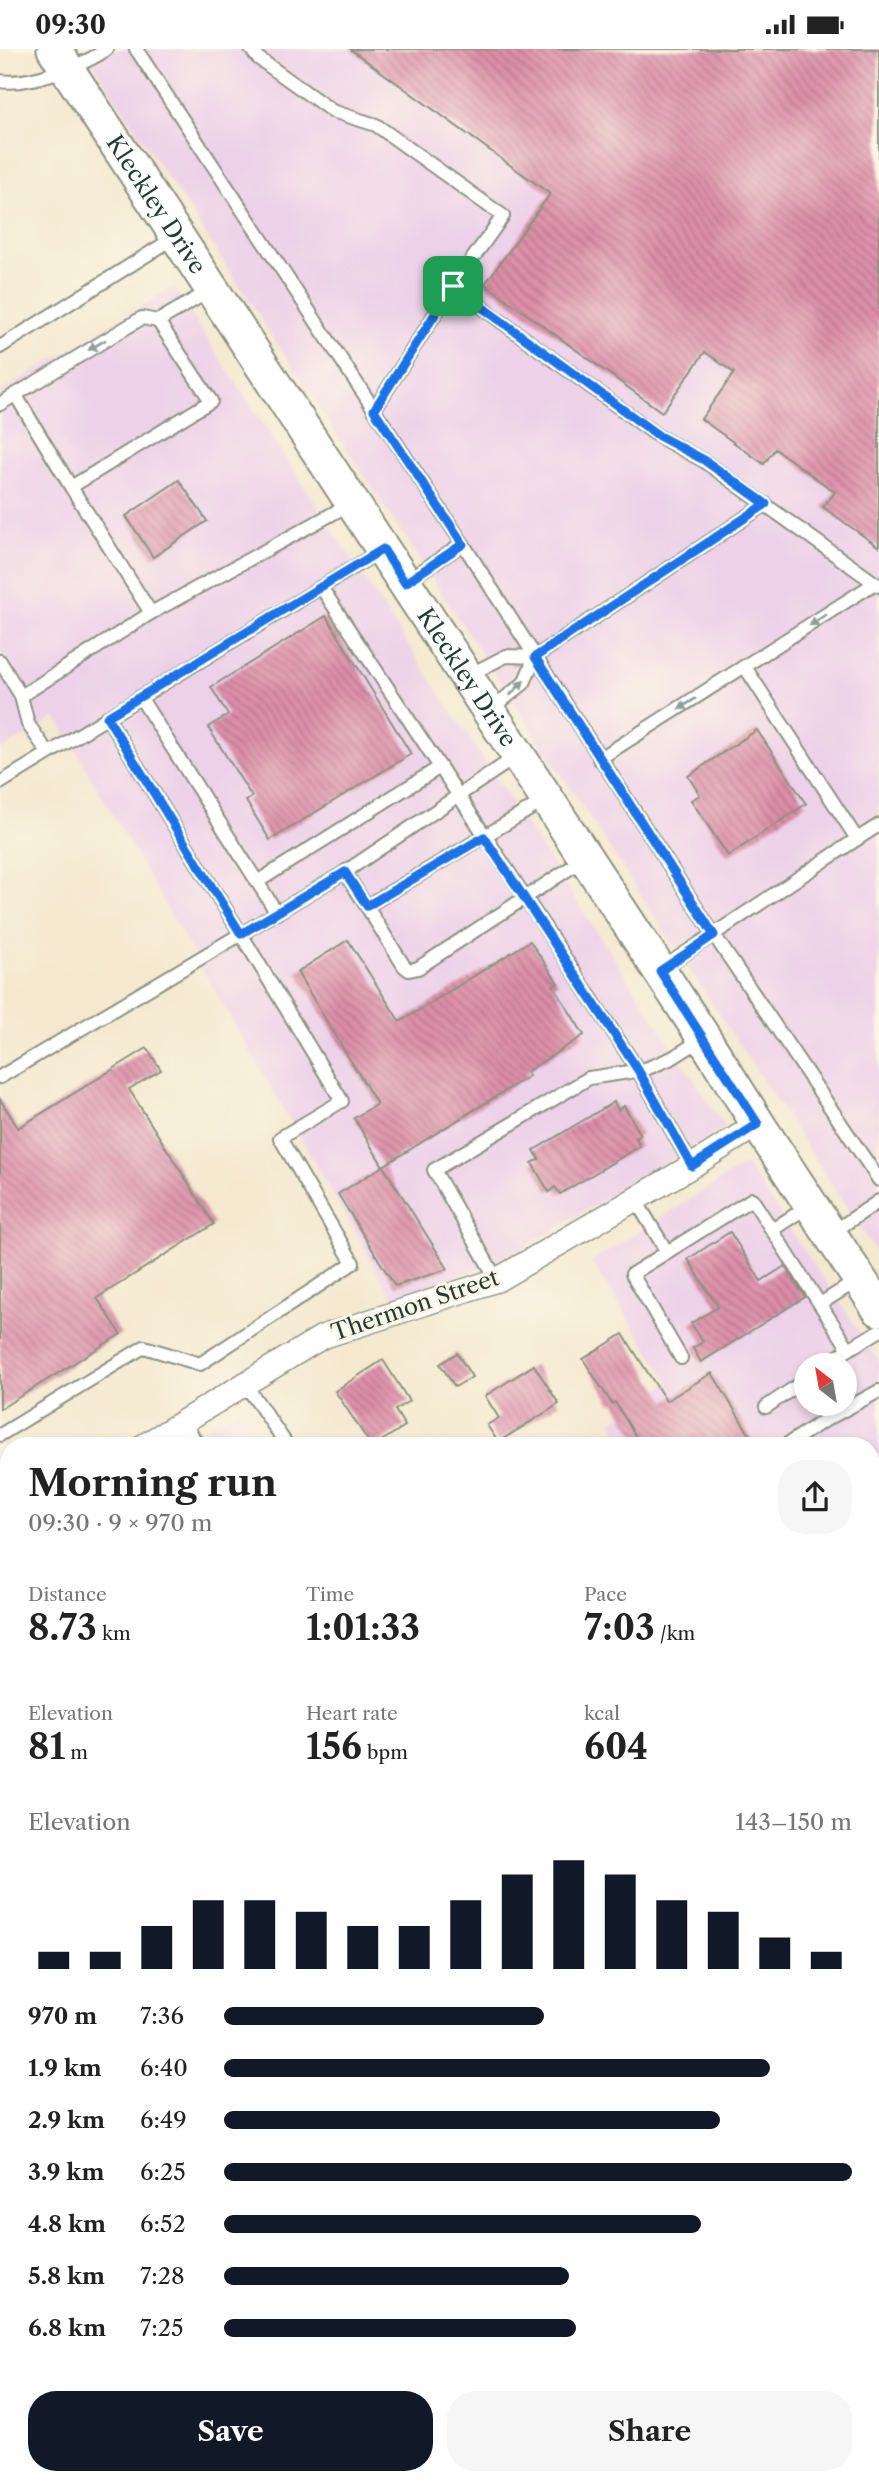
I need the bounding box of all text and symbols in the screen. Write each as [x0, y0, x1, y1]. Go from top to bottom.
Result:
text: 09:30 [35, 9, 106, 41]
street label: Kleckley Drive [100, 130, 212, 279]
pin [423, 256, 483, 316]
icon: arrive [434, 267, 472, 305]
one-way arrow [88, 339, 107, 351]
street label: Kleckley Drive [411, 603, 523, 752]
one-way arrow [808, 614, 828, 627]
one-way arrow [509, 680, 525, 697]
one-way arrow [677, 697, 697, 710]
street label: Thermon Street [328, 1263, 502, 1347]
north arrow [794, 1353, 858, 1416]
map controls [794, 1353, 857, 1416]
text: Morning run [28, 1459, 277, 1506]
button: share [778, 1460, 852, 1534]
text: 09:30 · 9 × 970 m [28, 1509, 212, 1537]
text: Distance [28, 1583, 107, 1606]
text: Time [306, 1583, 354, 1606]
text: Pace [584, 1583, 627, 1606]
text: 8.73 [28, 1606, 97, 1649]
text: 1:01:33 [306, 1606, 420, 1649]
text: 7:03 [584, 1606, 655, 1649]
text: km [97, 1622, 131, 1645]
text: /km [655, 1622, 695, 1645]
text: Elevation [28, 1702, 113, 1725]
text: Heart rate [306, 1702, 398, 1725]
text: kcal [584, 1702, 620, 1725]
text: 81 [28, 1725, 65, 1768]
text: 156 [306, 1725, 362, 1768]
text: 604 [584, 1725, 648, 1768]
text: m [65, 1741, 88, 1764]
text: bpm [362, 1741, 408, 1764]
text: Elevation [28, 1808, 131, 1836]
text: 143–150 m [735, 1808, 852, 1836]
text: 970 m [28, 2002, 97, 2030]
text: 7:36 [140, 2002, 184, 2030]
text: 1.9 km [28, 2054, 102, 2082]
text: 6:40 [140, 2054, 188, 2082]
text: 2.9 km [28, 2106, 105, 2134]
text: 6:49 [140, 2106, 187, 2134]
text: 3.9 km [28, 2158, 104, 2186]
text: 6:25 [140, 2158, 186, 2186]
text: 4.8 km [28, 2210, 106, 2238]
text: 6:52 [140, 2210, 186, 2238]
text: 5.8 km [28, 2262, 105, 2290]
text: 7:28 [140, 2262, 185, 2290]
text: 6.8 km [28, 2314, 106, 2342]
text: 7:25 [140, 2314, 184, 2342]
button: Save [28, 2391, 433, 2471]
button: Share [447, 2391, 852, 2471]

